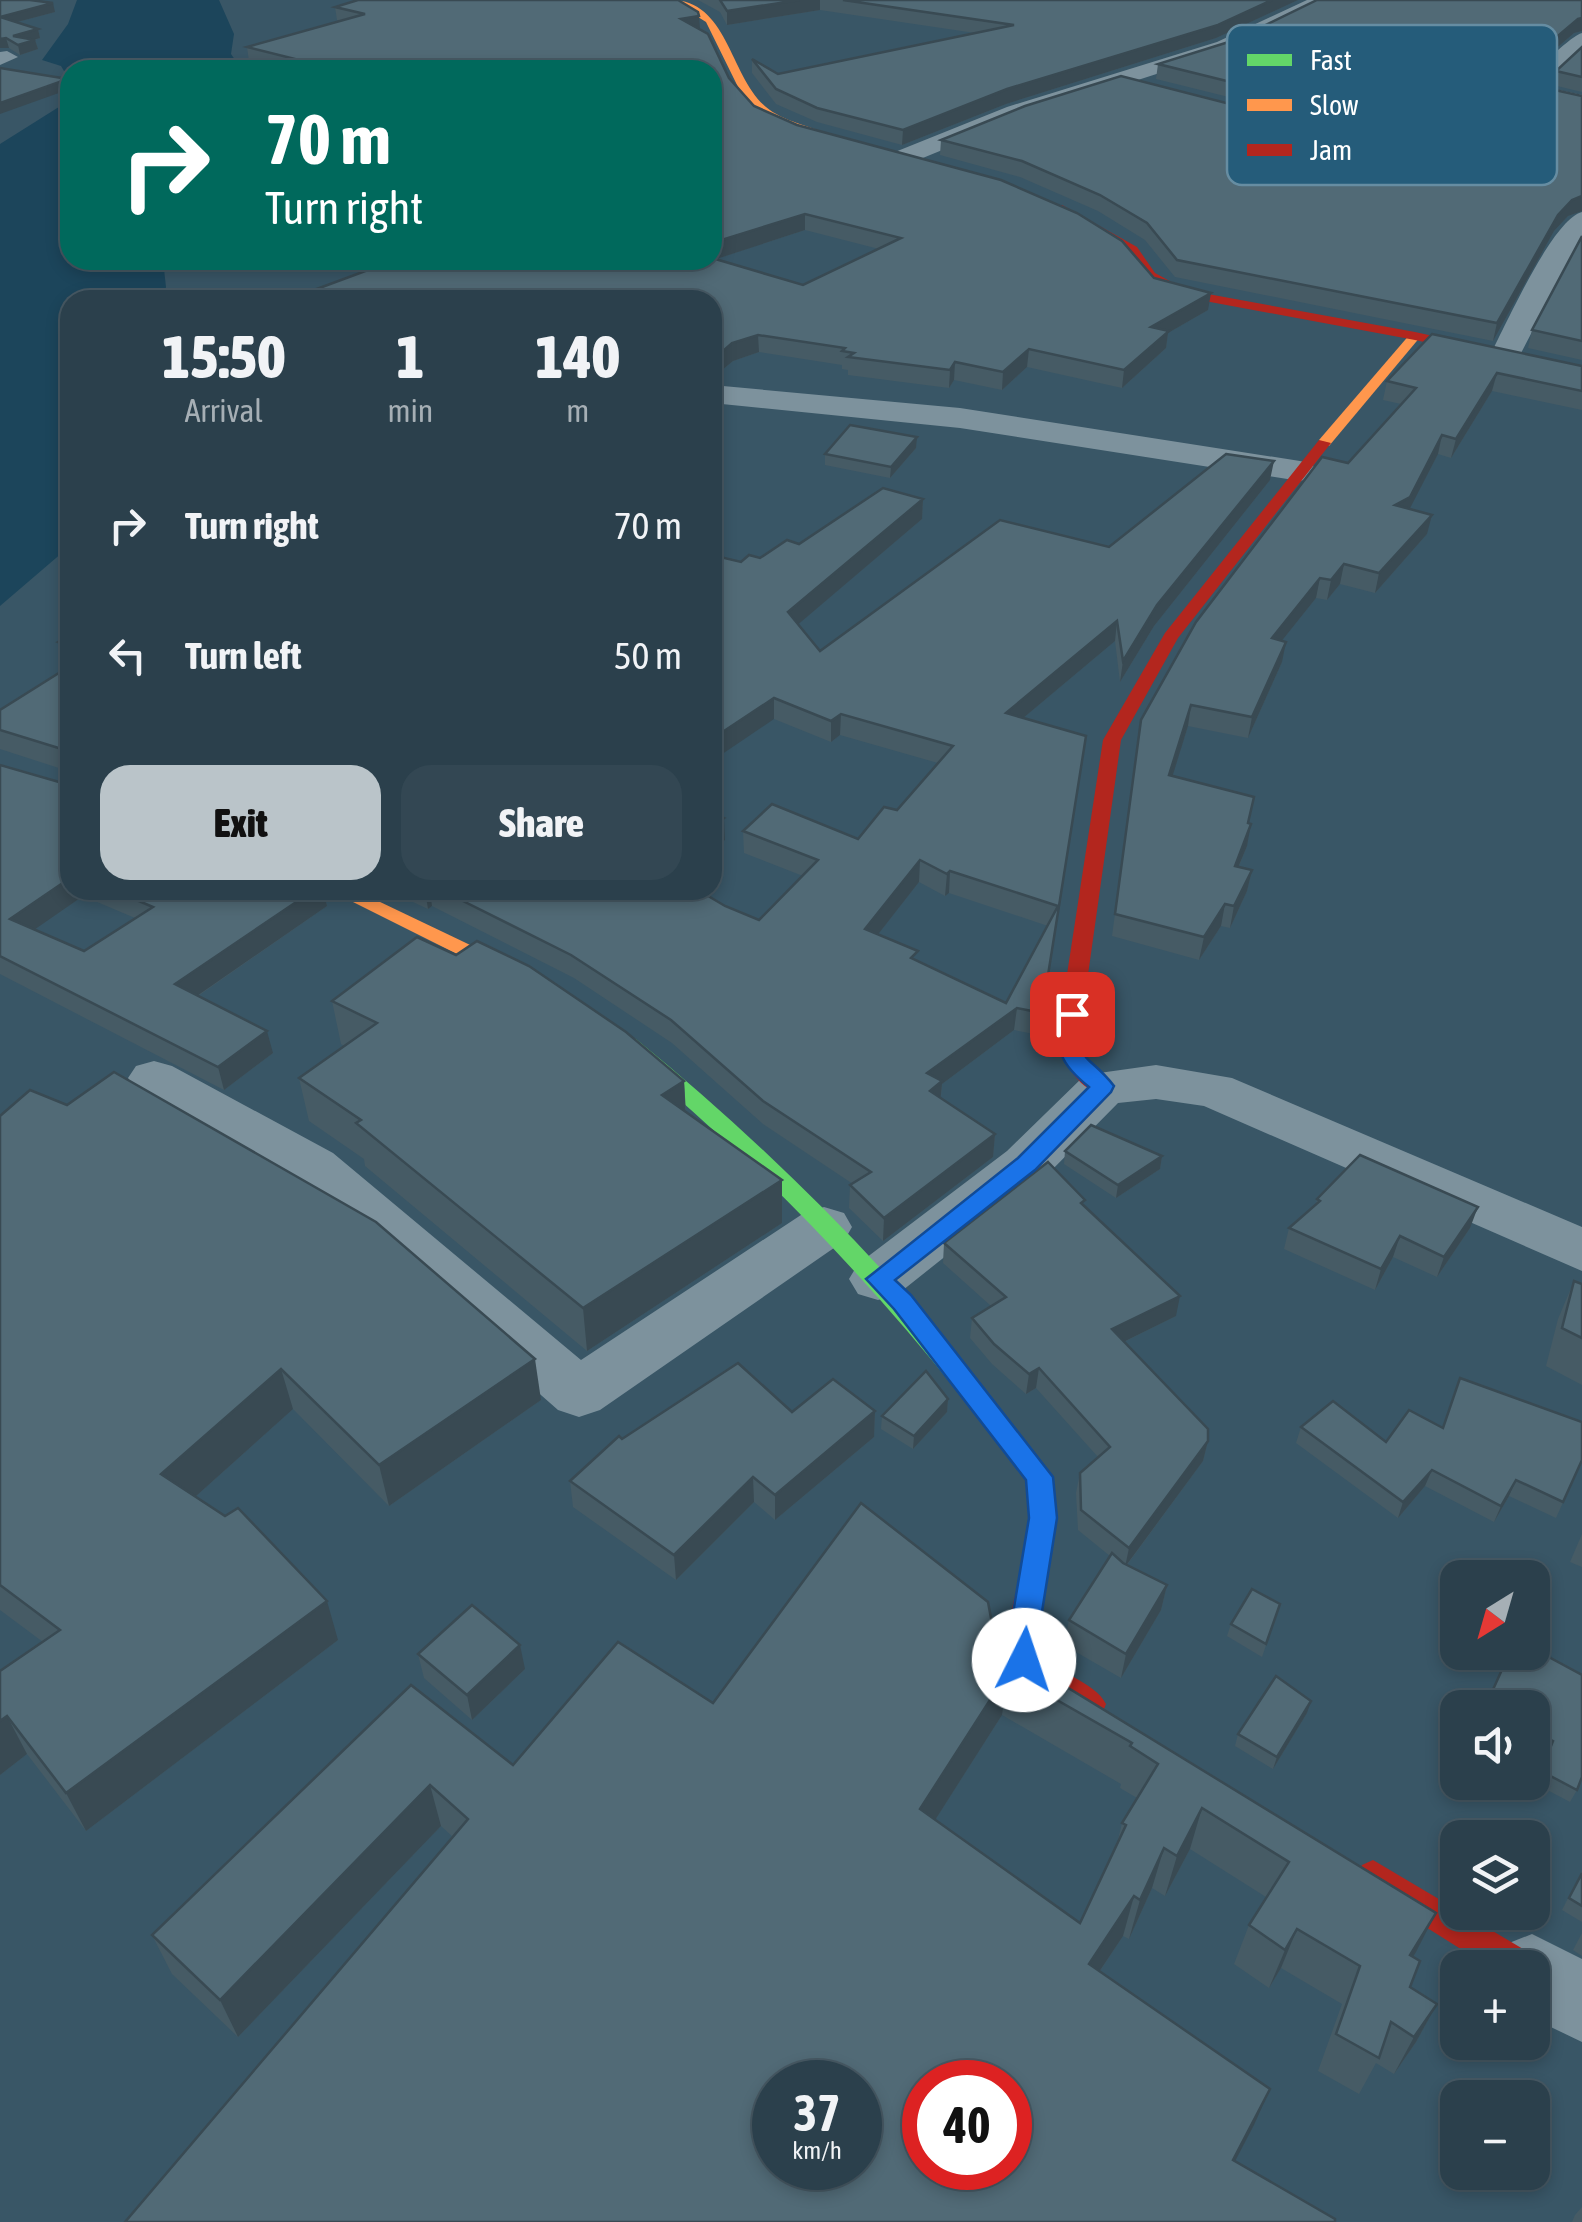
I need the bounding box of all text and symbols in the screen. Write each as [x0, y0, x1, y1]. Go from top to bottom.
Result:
legend [1227, 25, 1557, 185]
text: Fast [1310, 44, 1352, 76]
text: Slow [1310, 89, 1359, 121]
text: 70 m [265, 99, 391, 179]
icon: right [100, 100, 230, 230]
text: Jam [1310, 134, 1352, 166]
text: Turn right [265, 182, 423, 234]
text: 15:50 [162, 322, 285, 391]
text: 1 [396, 322, 425, 391]
text: 140 [535, 322, 620, 391]
text: Arrival [185, 392, 263, 429]
text: min [387, 392, 433, 429]
text: m [566, 392, 589, 429]
icon: right [100, 498, 155, 553]
text: Turn right [185, 504, 319, 547]
text: 70 m [614, 504, 682, 547]
icon: left [100, 628, 155, 683]
text: Turn left [185, 634, 301, 677]
text: 50 m [614, 634, 682, 677]
button: Exit [100, 765, 381, 880]
button: Share [401, 765, 682, 880]
pin [1030, 972, 1115, 1057]
icon: arrive [1045, 987, 1100, 1042]
north arrow [1440, 1560, 1550, 1670]
map controls [1440, 1560, 1550, 2190]
position arrow [972, 1608, 1076, 1712]
button: sound [1440, 1690, 1550, 1800]
button: layers [1440, 1820, 1550, 1930]
button: + [1440, 1950, 1550, 2060]
speed limit sign: 40 [902, 2060, 1032, 2190]
button: − [1440, 2080, 1550, 2190]
text: 37 [793, 2084, 840, 2142]
text: km/h [792, 2136, 842, 2164]

